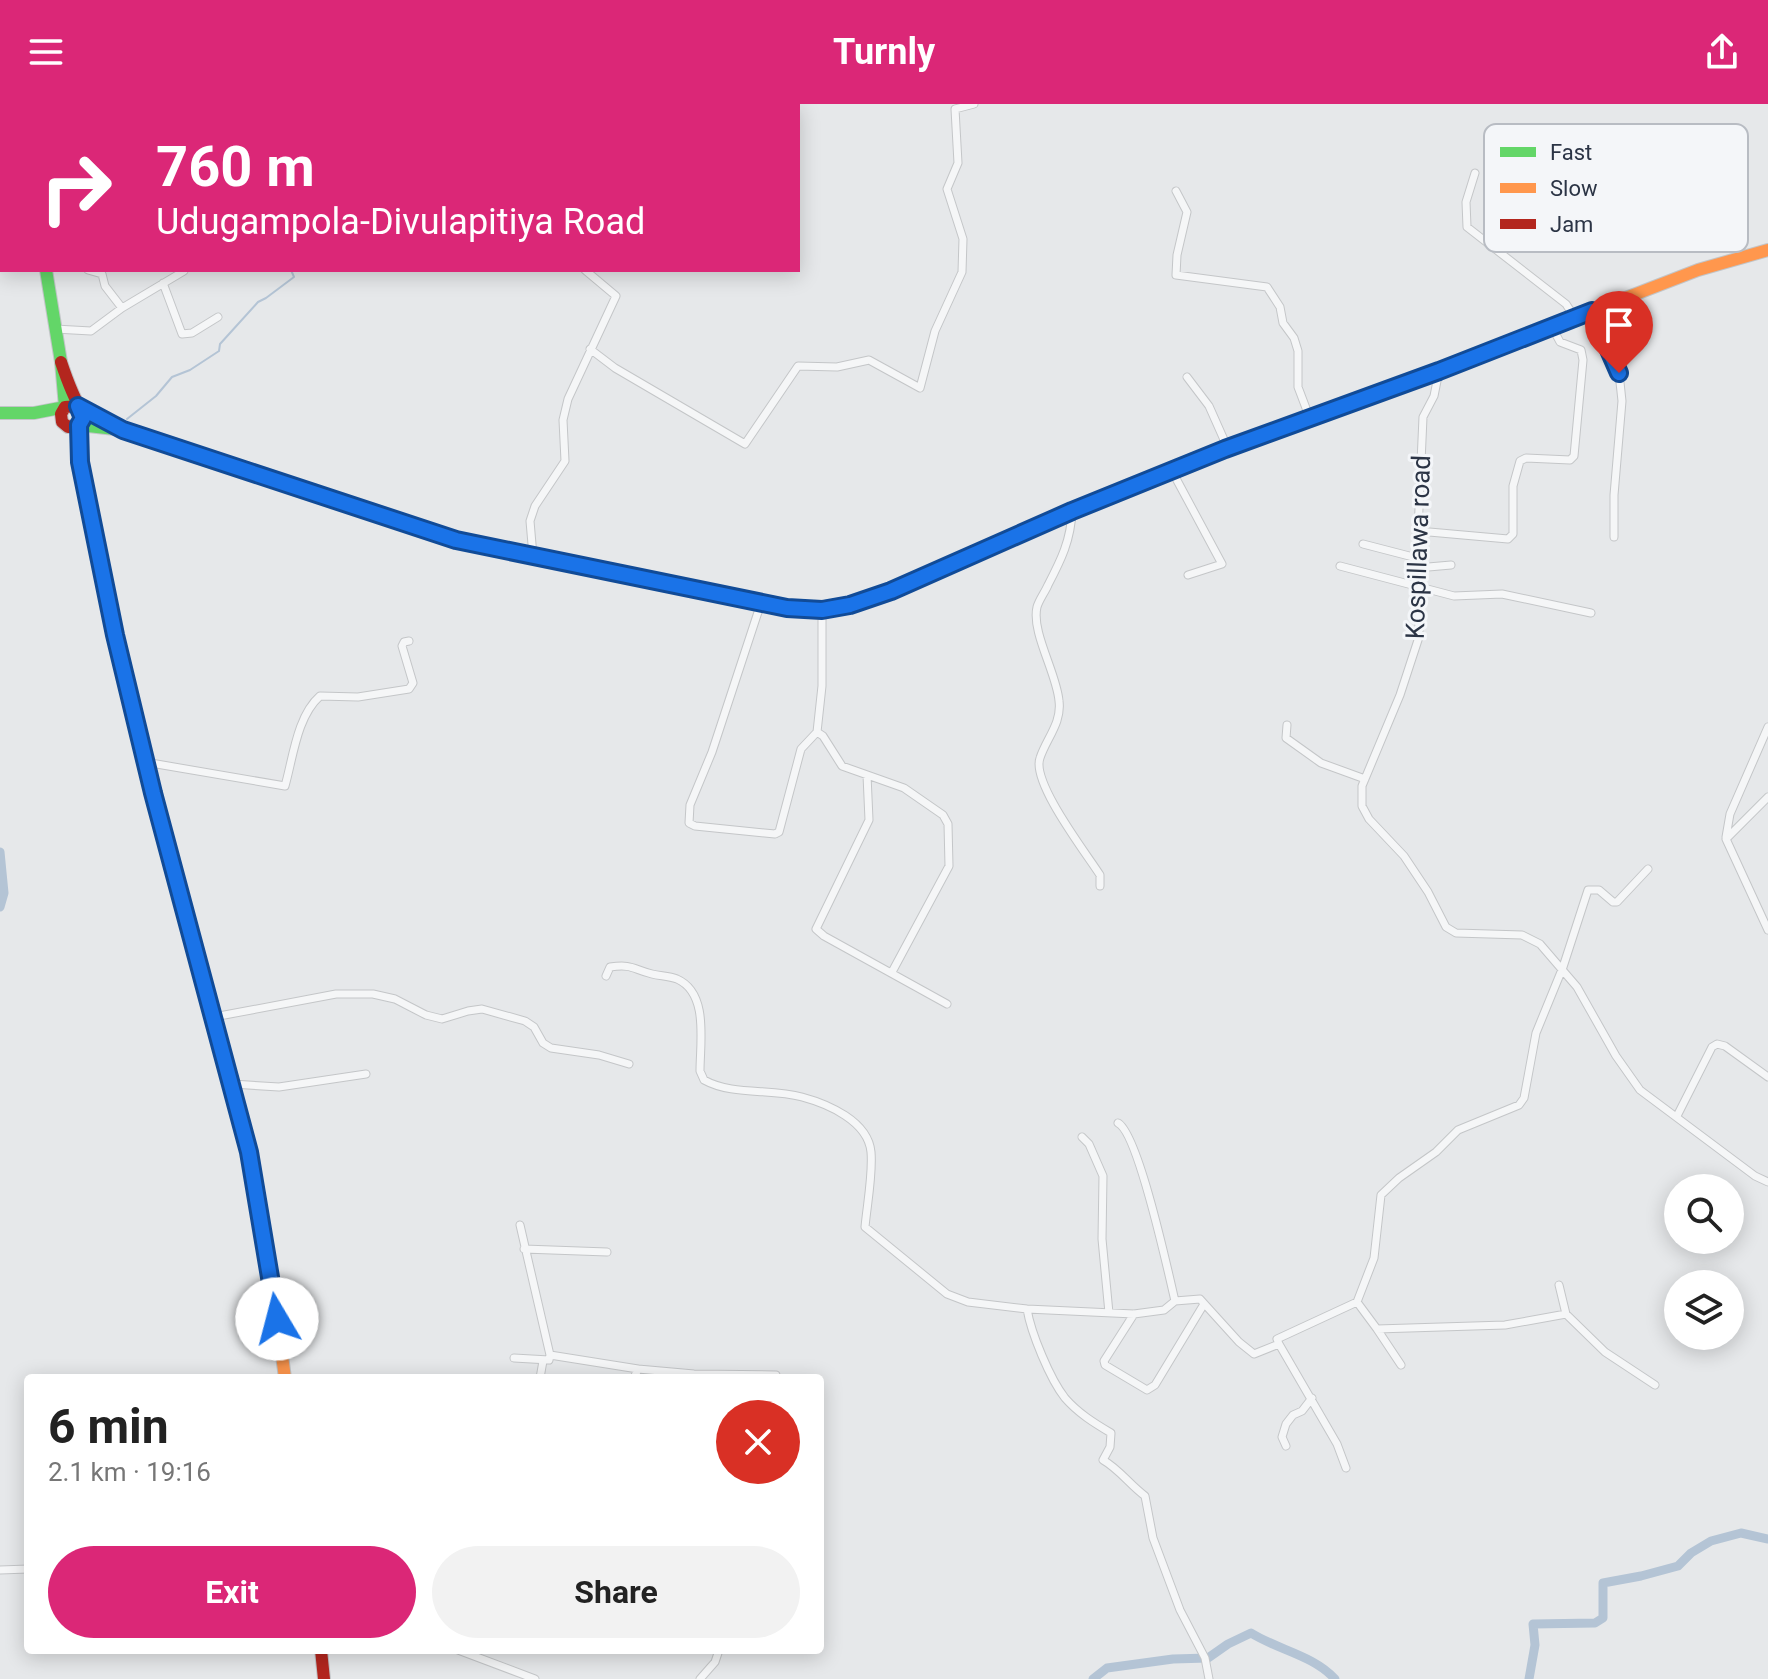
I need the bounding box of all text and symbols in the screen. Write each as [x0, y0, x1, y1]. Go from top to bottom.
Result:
icon: menu [24, 30, 68, 74]
icon: share [1700, 30, 1744, 74]
text: Turnly [833, 31, 935, 73]
legend [1484, 124, 1748, 252]
text: 760 m [156, 134, 315, 200]
icon: right [24, 136, 128, 240]
text: Fast [1550, 140, 1592, 165]
text: Slow [1550, 176, 1598, 201]
text: Udugampola-Divulapitiya Road [156, 201, 645, 243]
text: Jam [1550, 212, 1593, 237]
pin [1585, 291, 1653, 373]
icon: arrive [1597, 303, 1641, 347]
street label: Kospillawa road [1400, 454, 1436, 640]
map controls [1664, 1174, 1744, 1350]
button: search [1664, 1174, 1744, 1254]
button: layers [1664, 1270, 1744, 1350]
position arrow [235, 1277, 319, 1361]
text: 6 min [48, 1398, 169, 1455]
button: close [716, 1400, 800, 1484]
text: 2.1 km · 19:16 [48, 1457, 211, 1487]
button: Exit [48, 1546, 416, 1638]
button: Share [432, 1546, 800, 1638]

